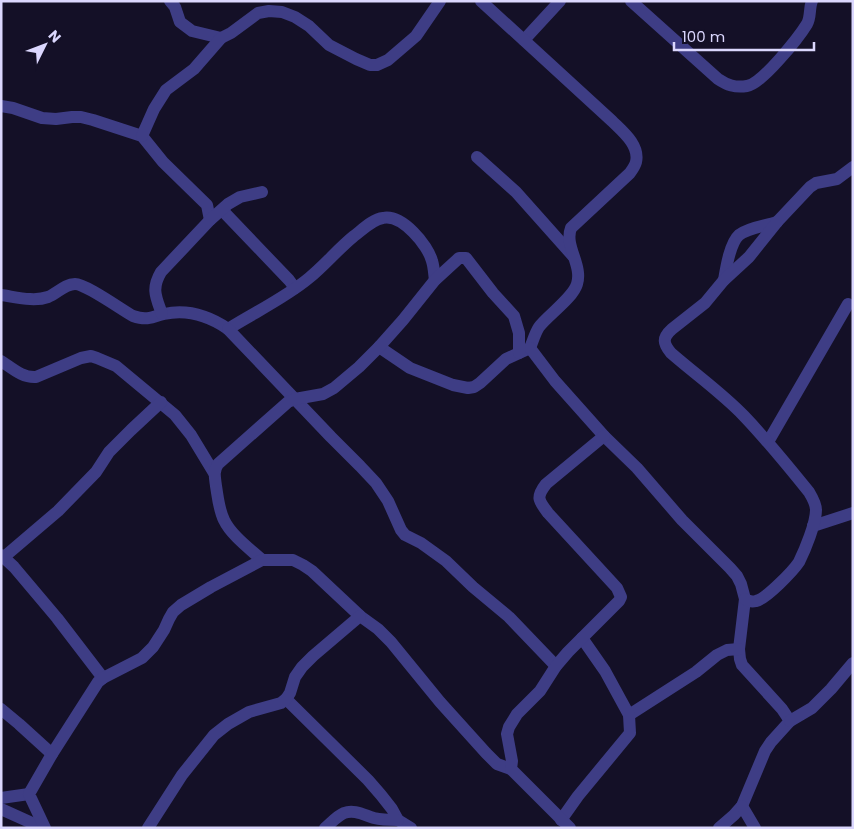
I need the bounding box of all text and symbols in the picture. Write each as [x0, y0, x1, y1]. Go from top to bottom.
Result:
north arrow [20, 20, 70, 70]
scale bar [674, 20, 814, 52]
text: N [44, 26, 66, 47]
text: 100 m [682, 26, 725, 47]

